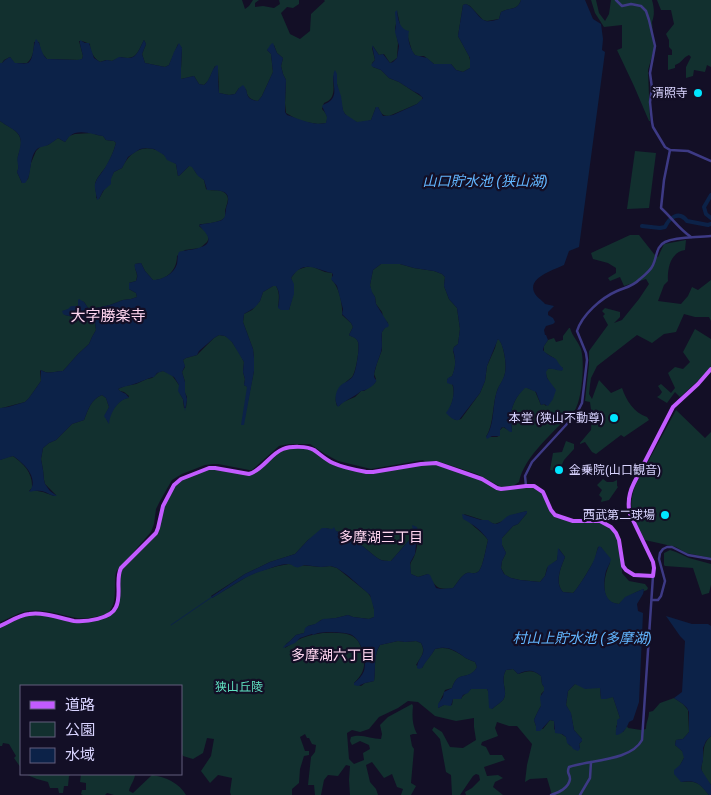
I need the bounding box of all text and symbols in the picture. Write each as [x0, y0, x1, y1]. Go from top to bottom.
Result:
place label: 清照寺 [652, 86, 688, 100]
marker: 清照寺 [692, 87, 704, 99]
water label: 山口貯水池 (狭山湖) [422, 173, 548, 189]
district label: 大字勝楽寺 [70, 307, 146, 324]
place label: 本堂 (狭山不動尊) [509, 411, 604, 425]
marker: 本堂 (狭山不動尊) [608, 412, 620, 424]
place label: 金乗院(山口観音) [569, 463, 661, 477]
marker: 金乗院(山口観音) [553, 464, 565, 476]
place label: 西武第二球場 [583, 508, 655, 522]
marker: 西武第二球場 [659, 509, 671, 521]
district label: 多摩湖三丁目 [339, 529, 423, 545]
water label: 村山上貯水池 (多摩湖) [512, 630, 652, 646]
district label: 多摩湖六丁目 [291, 647, 375, 663]
park label: 狭山丘陵 [215, 680, 263, 694]
legend [20, 685, 182, 775]
text: 道路 [65, 696, 95, 713]
text: 公園 [65, 721, 95, 738]
text: 水域 [65, 746, 95, 763]

